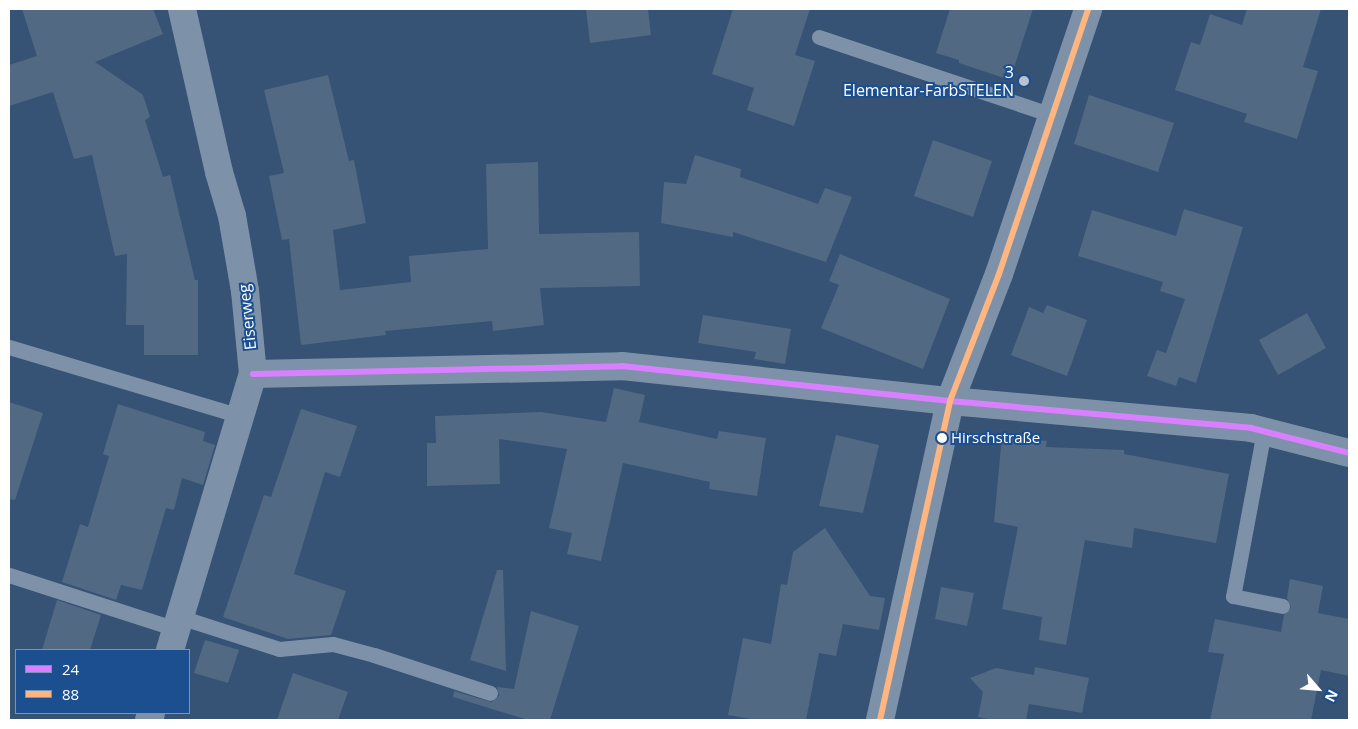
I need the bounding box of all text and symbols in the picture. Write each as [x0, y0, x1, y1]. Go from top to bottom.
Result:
place label: 3 Elementar-FarbSTELEN [843, 62, 1014, 100]
marker: 3 Elementar-FarbSTELEN [1018, 75, 1030, 87]
street label: Eiserweg [234, 283, 260, 351]
place label: Hirschstraße [951, 429, 1040, 447]
marker: Hirschstraße [937, 433, 947, 443]
legend [15, 649, 190, 714]
text: 24 [62, 659, 79, 679]
north arrow [1293, 664, 1343, 714]
text: 88 [62, 684, 79, 704]
text: N [1321, 687, 1343, 705]

